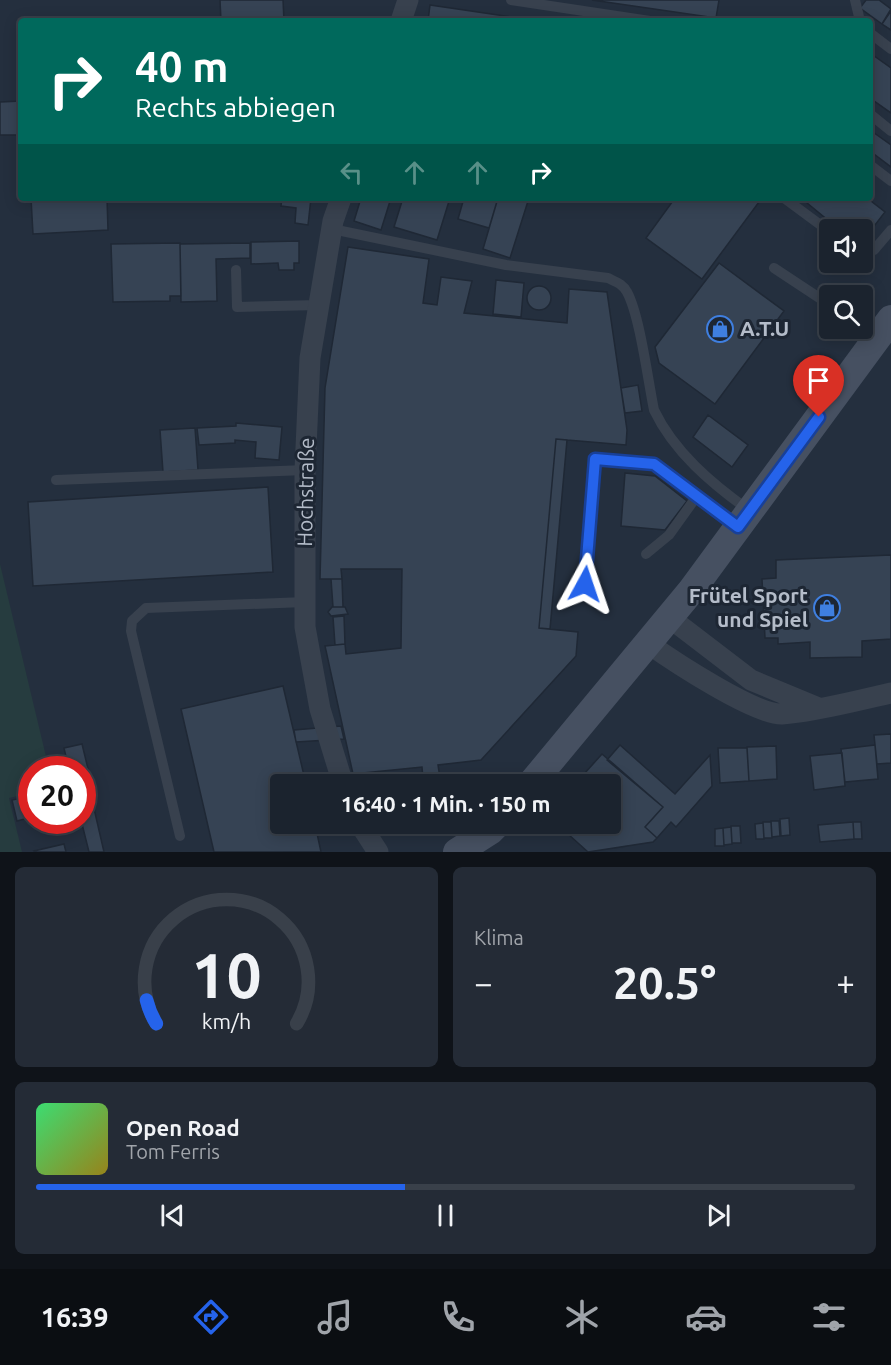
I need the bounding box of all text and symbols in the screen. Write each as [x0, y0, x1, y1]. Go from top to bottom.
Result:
icon: right [36, 42, 114, 120]
text: 40 m [135, 43, 229, 90]
text: Rechts abbiegen [135, 92, 336, 122]
icon: left [335, 156, 368, 189]
icon: ahead [398, 156, 431, 189]
icon: ahead [461, 156, 494, 189]
icon: right [524, 156, 557, 189]
map controls [819, 219, 873, 339]
button: sound [819, 219, 873, 273]
button: search [819, 285, 873, 339]
shop icon: A.T.U [705, 314, 735, 344]
place label: A.T.U [740, 316, 789, 340]
pin [793, 355, 844, 417]
icon: arrive [802, 364, 835, 397]
street label: Hochstraße [292, 437, 318, 547]
position arrow [553, 552, 617, 616]
place label: Frütel Sport und Spiel [689, 583, 808, 631]
shop icon: Frütel Sport und Spiel [812, 593, 842, 623]
speed limit sign: 20 [18, 756, 96, 834]
text: 16:40 · 1 Min. · 150 m [341, 791, 550, 816]
text: Klima [474, 926, 524, 949]
text: 10 [191, 940, 262, 1010]
text: 20.5° [613, 957, 716, 1008]
text: − [474, 964, 493, 1001]
text: + [836, 964, 855, 1001]
text: km/h [202, 1009, 251, 1033]
text: Open Road [126, 1115, 240, 1140]
text: Tom Ferris [126, 1140, 220, 1163]
icon: previous [156, 1199, 189, 1232]
icon: pause [429, 1199, 462, 1232]
icon: next [702, 1199, 735, 1232]
icon: directions [190, 1296, 232, 1338]
icon: music [314, 1296, 356, 1338]
icon: phone [437, 1296, 479, 1338]
icon: climate [561, 1296, 603, 1338]
icon: car [685, 1296, 727, 1338]
icon: filters [808, 1296, 850, 1338]
text: 16:39 [41, 1302, 108, 1332]

